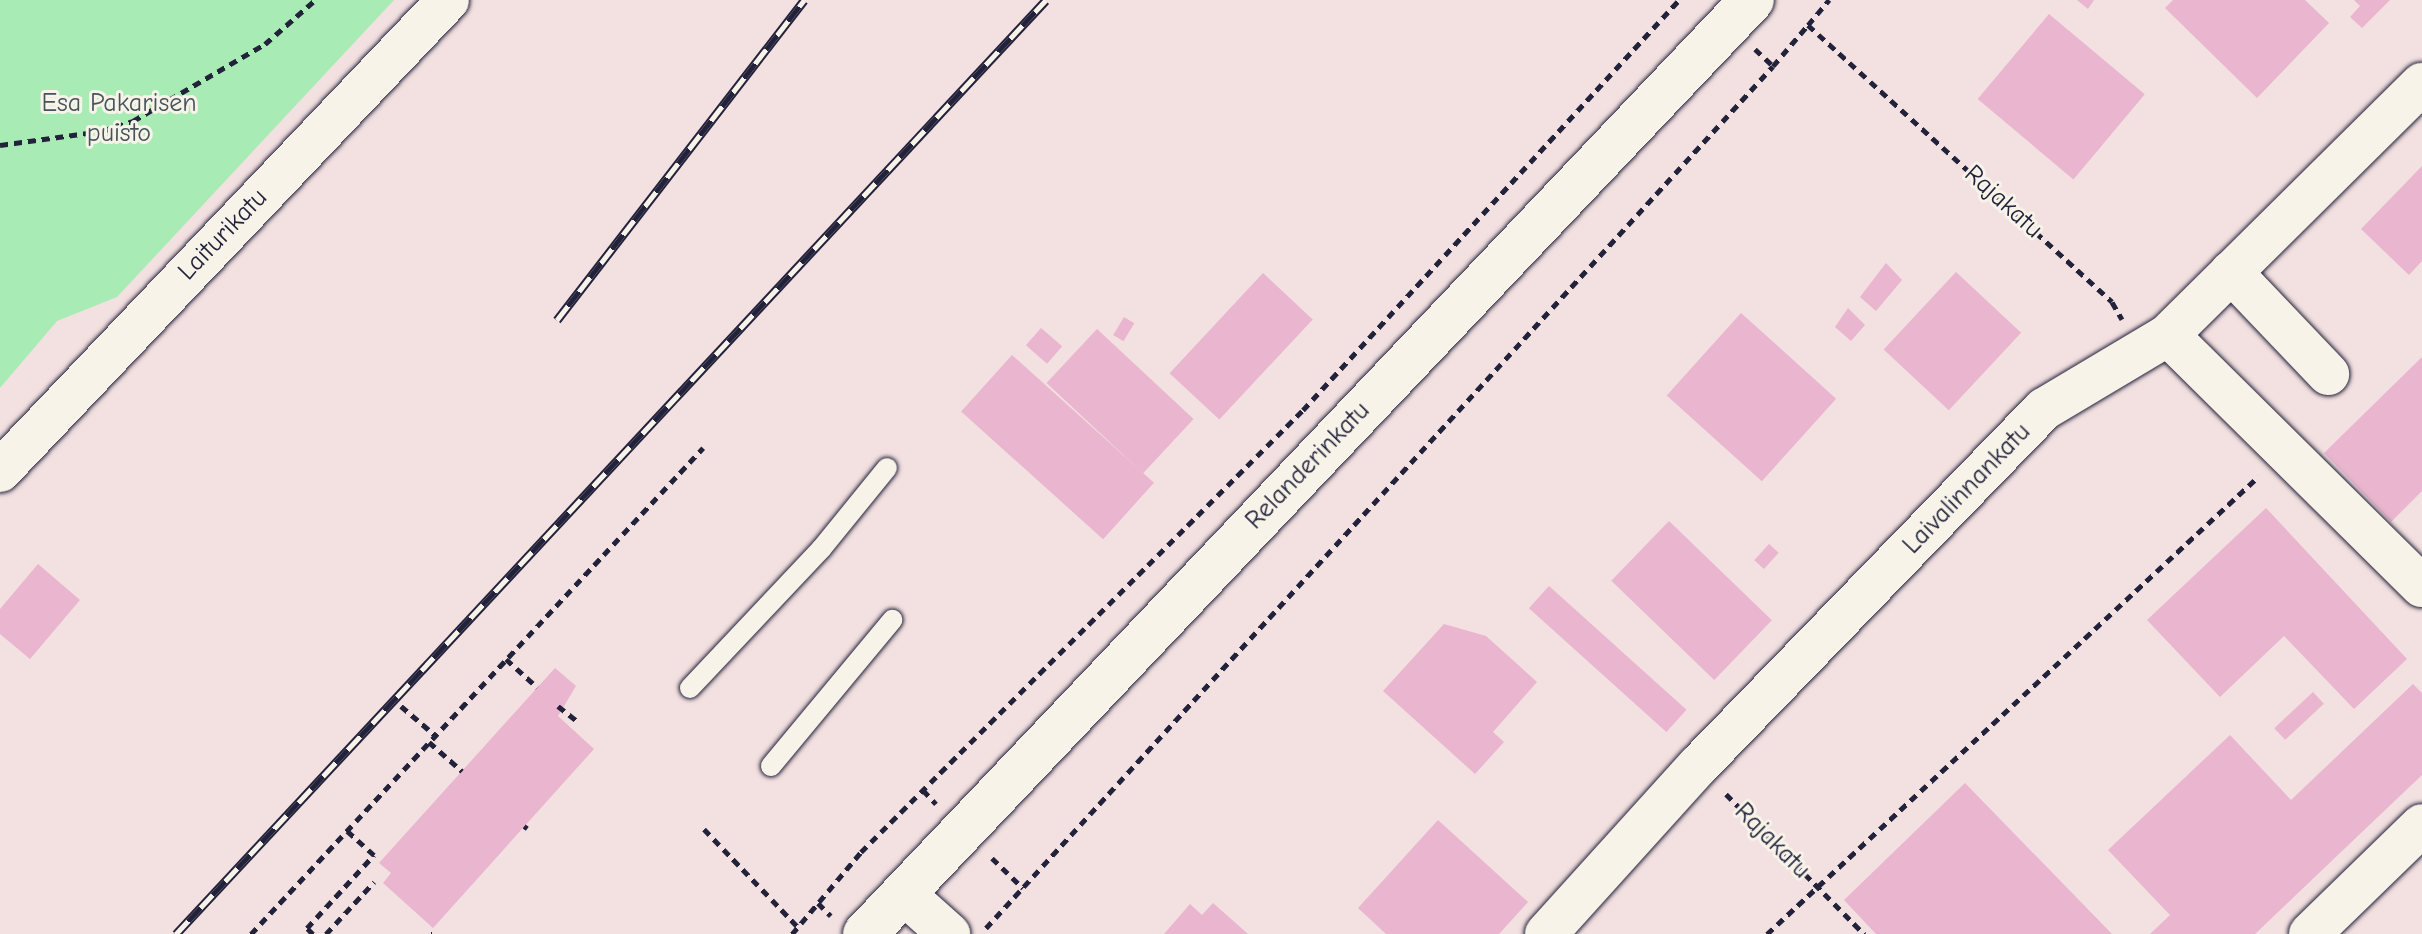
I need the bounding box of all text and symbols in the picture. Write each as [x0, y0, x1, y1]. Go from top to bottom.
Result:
park label: Esa Pakarisen puisto [41, 88, 197, 150]
street label: Rajakatu [1958, 159, 2048, 245]
street label: Laiturikatu [172, 183, 274, 287]
street label: Relanderinkatu [1239, 396, 1377, 536]
street label: Laivalinnankatu [1897, 417, 2037, 561]
street label: Rajakatu [1728, 797, 1816, 885]

